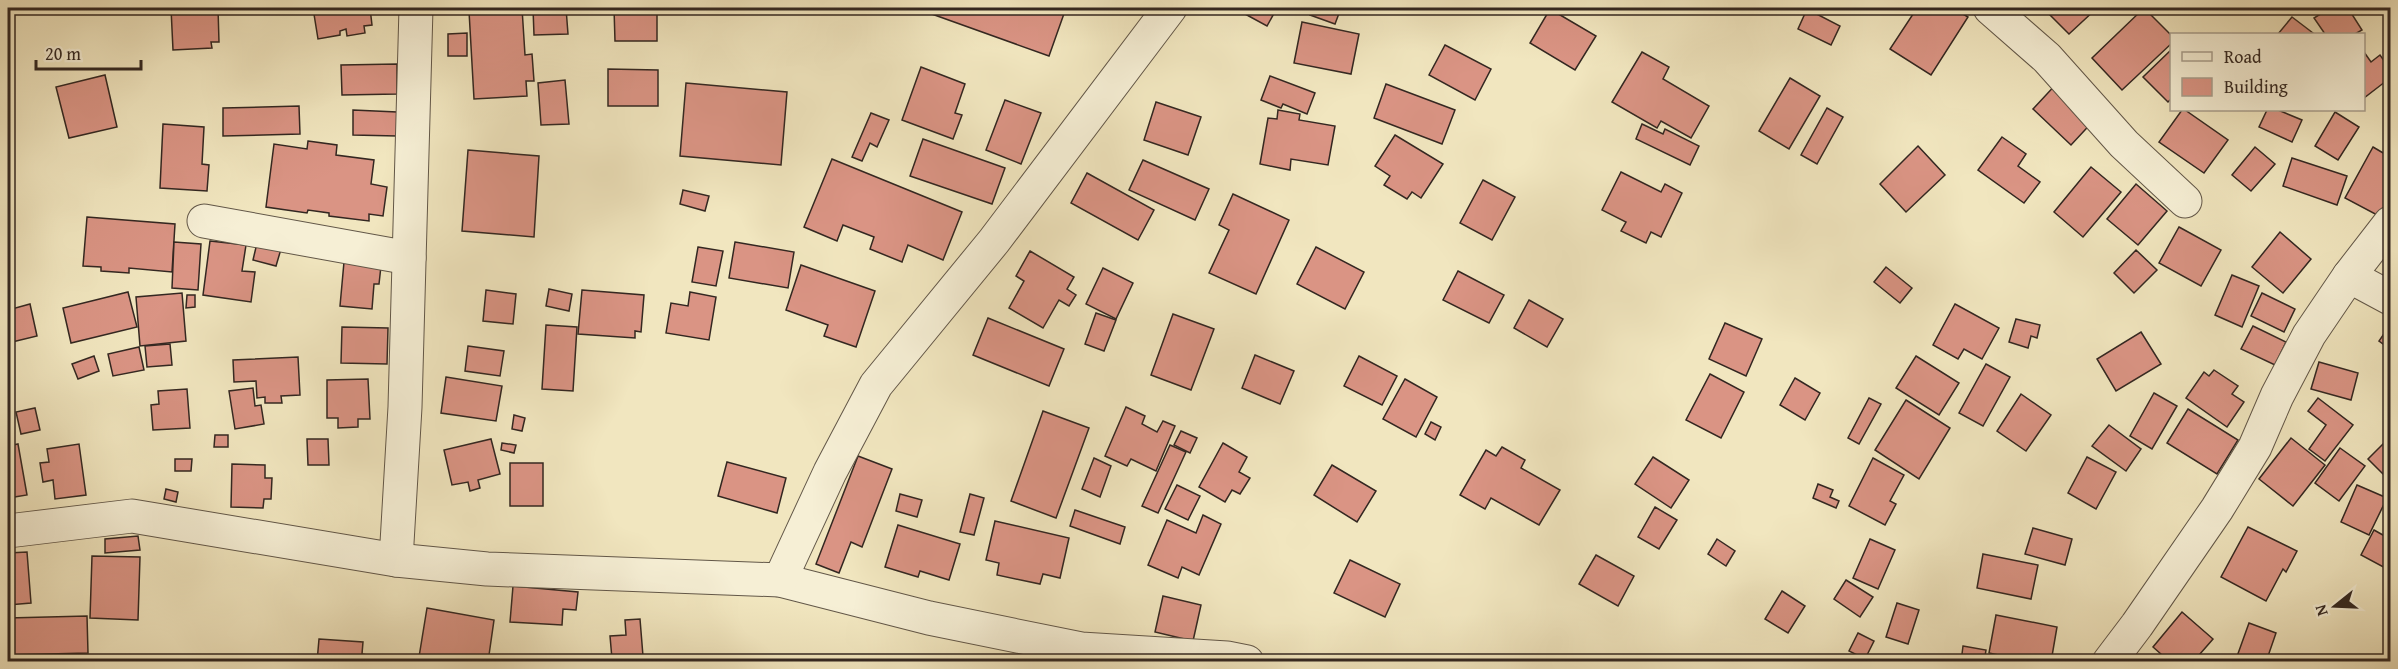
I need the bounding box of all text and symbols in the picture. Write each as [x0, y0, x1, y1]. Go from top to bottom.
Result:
scale bar [36, 33, 141, 71]
legend [2170, 33, 2365, 111]
text: 20 m [45, 40, 81, 67]
text: Road [2224, 43, 2262, 70]
text: Building [2224, 73, 2288, 100]
north arrow [2305, 576, 2365, 636]
text: N [2308, 602, 2334, 619]

